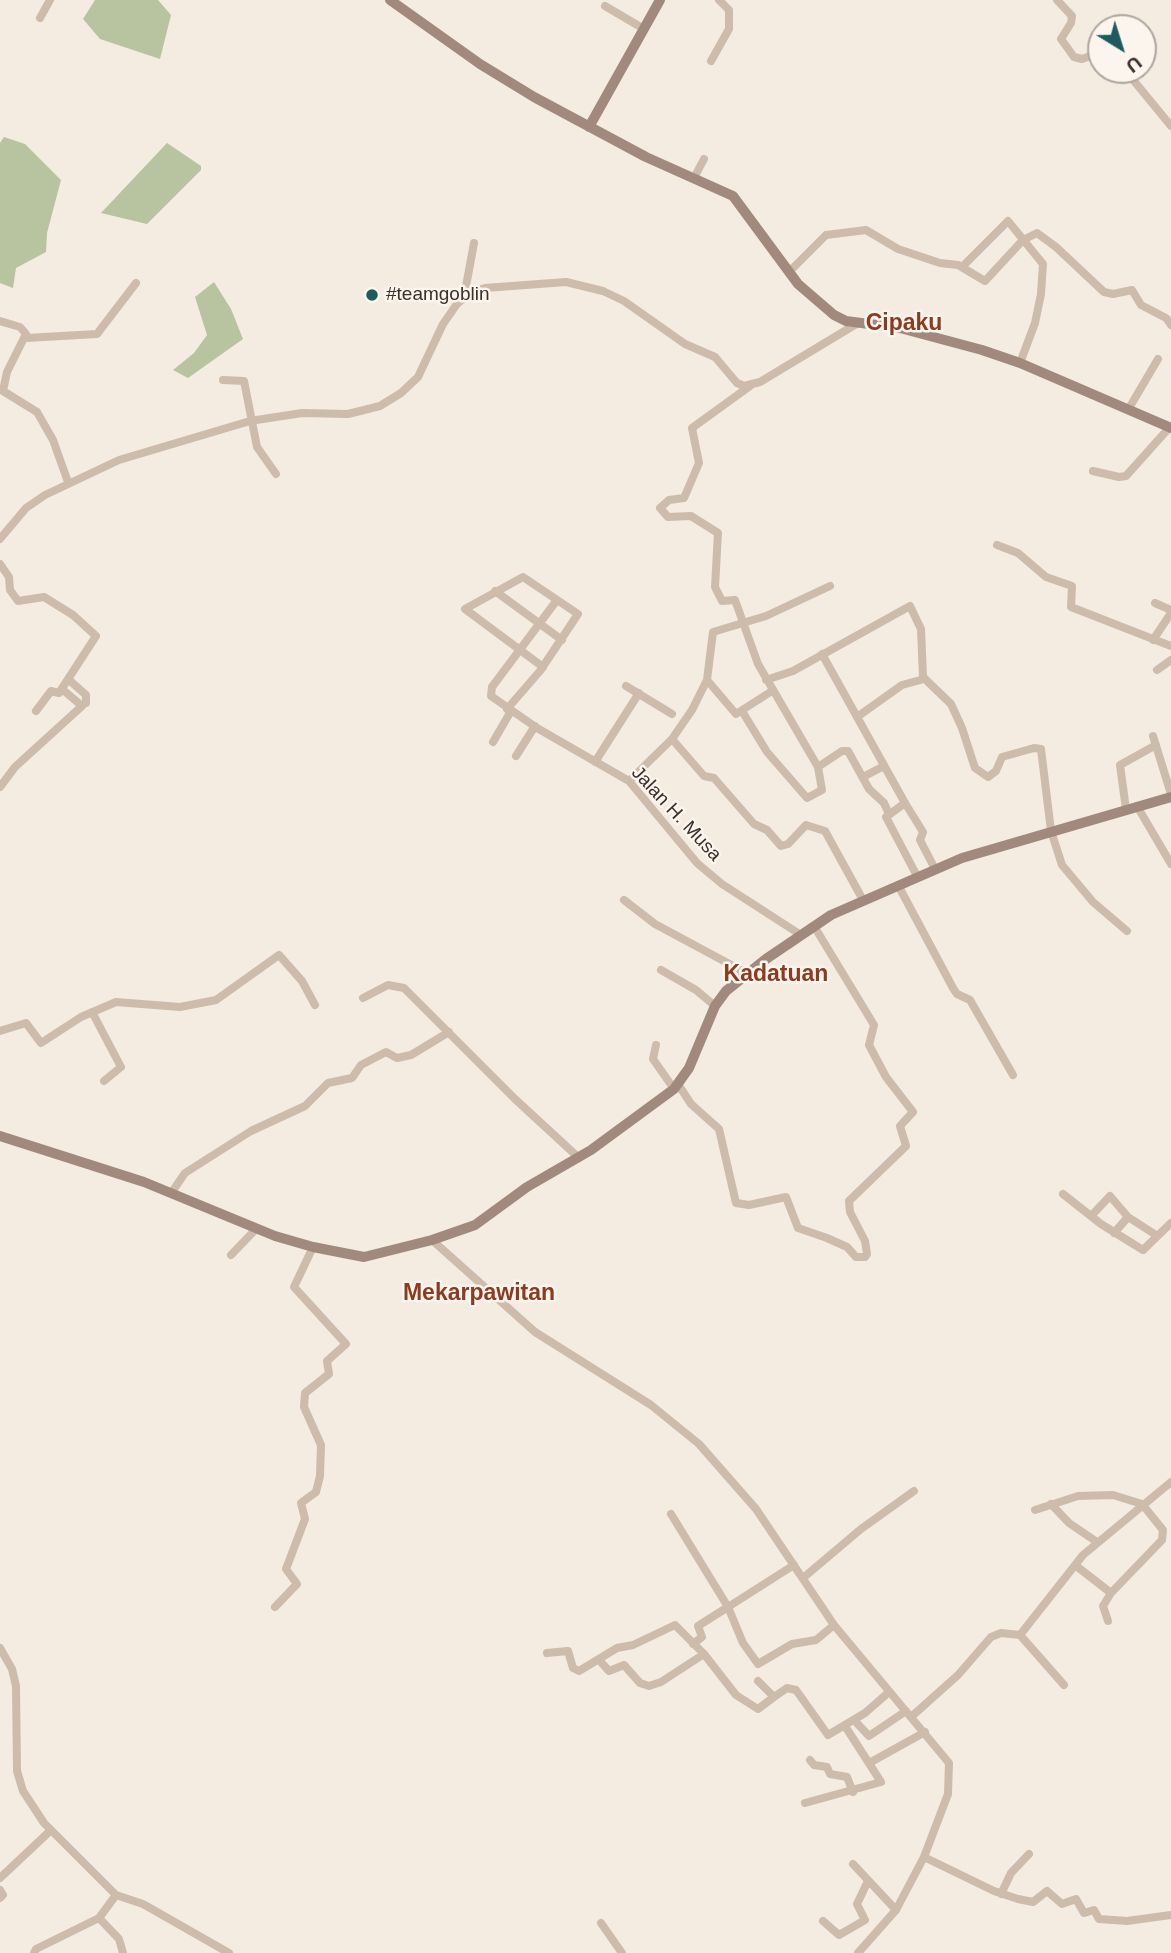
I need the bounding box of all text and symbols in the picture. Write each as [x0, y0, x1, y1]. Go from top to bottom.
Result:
north arrow [1087, 14, 1157, 84]
text: U [1122, 52, 1146, 77]
place label: #teamgoblin [386, 284, 490, 306]
marker: #teamgoblin [364, 287, 380, 303]
district label: Cipaku [866, 310, 942, 338]
street label: Jalan H. Musa [626, 762, 726, 866]
district label: Kadatuan [724, 961, 828, 989]
district label: Mekarpawitan [403, 1280, 555, 1308]

